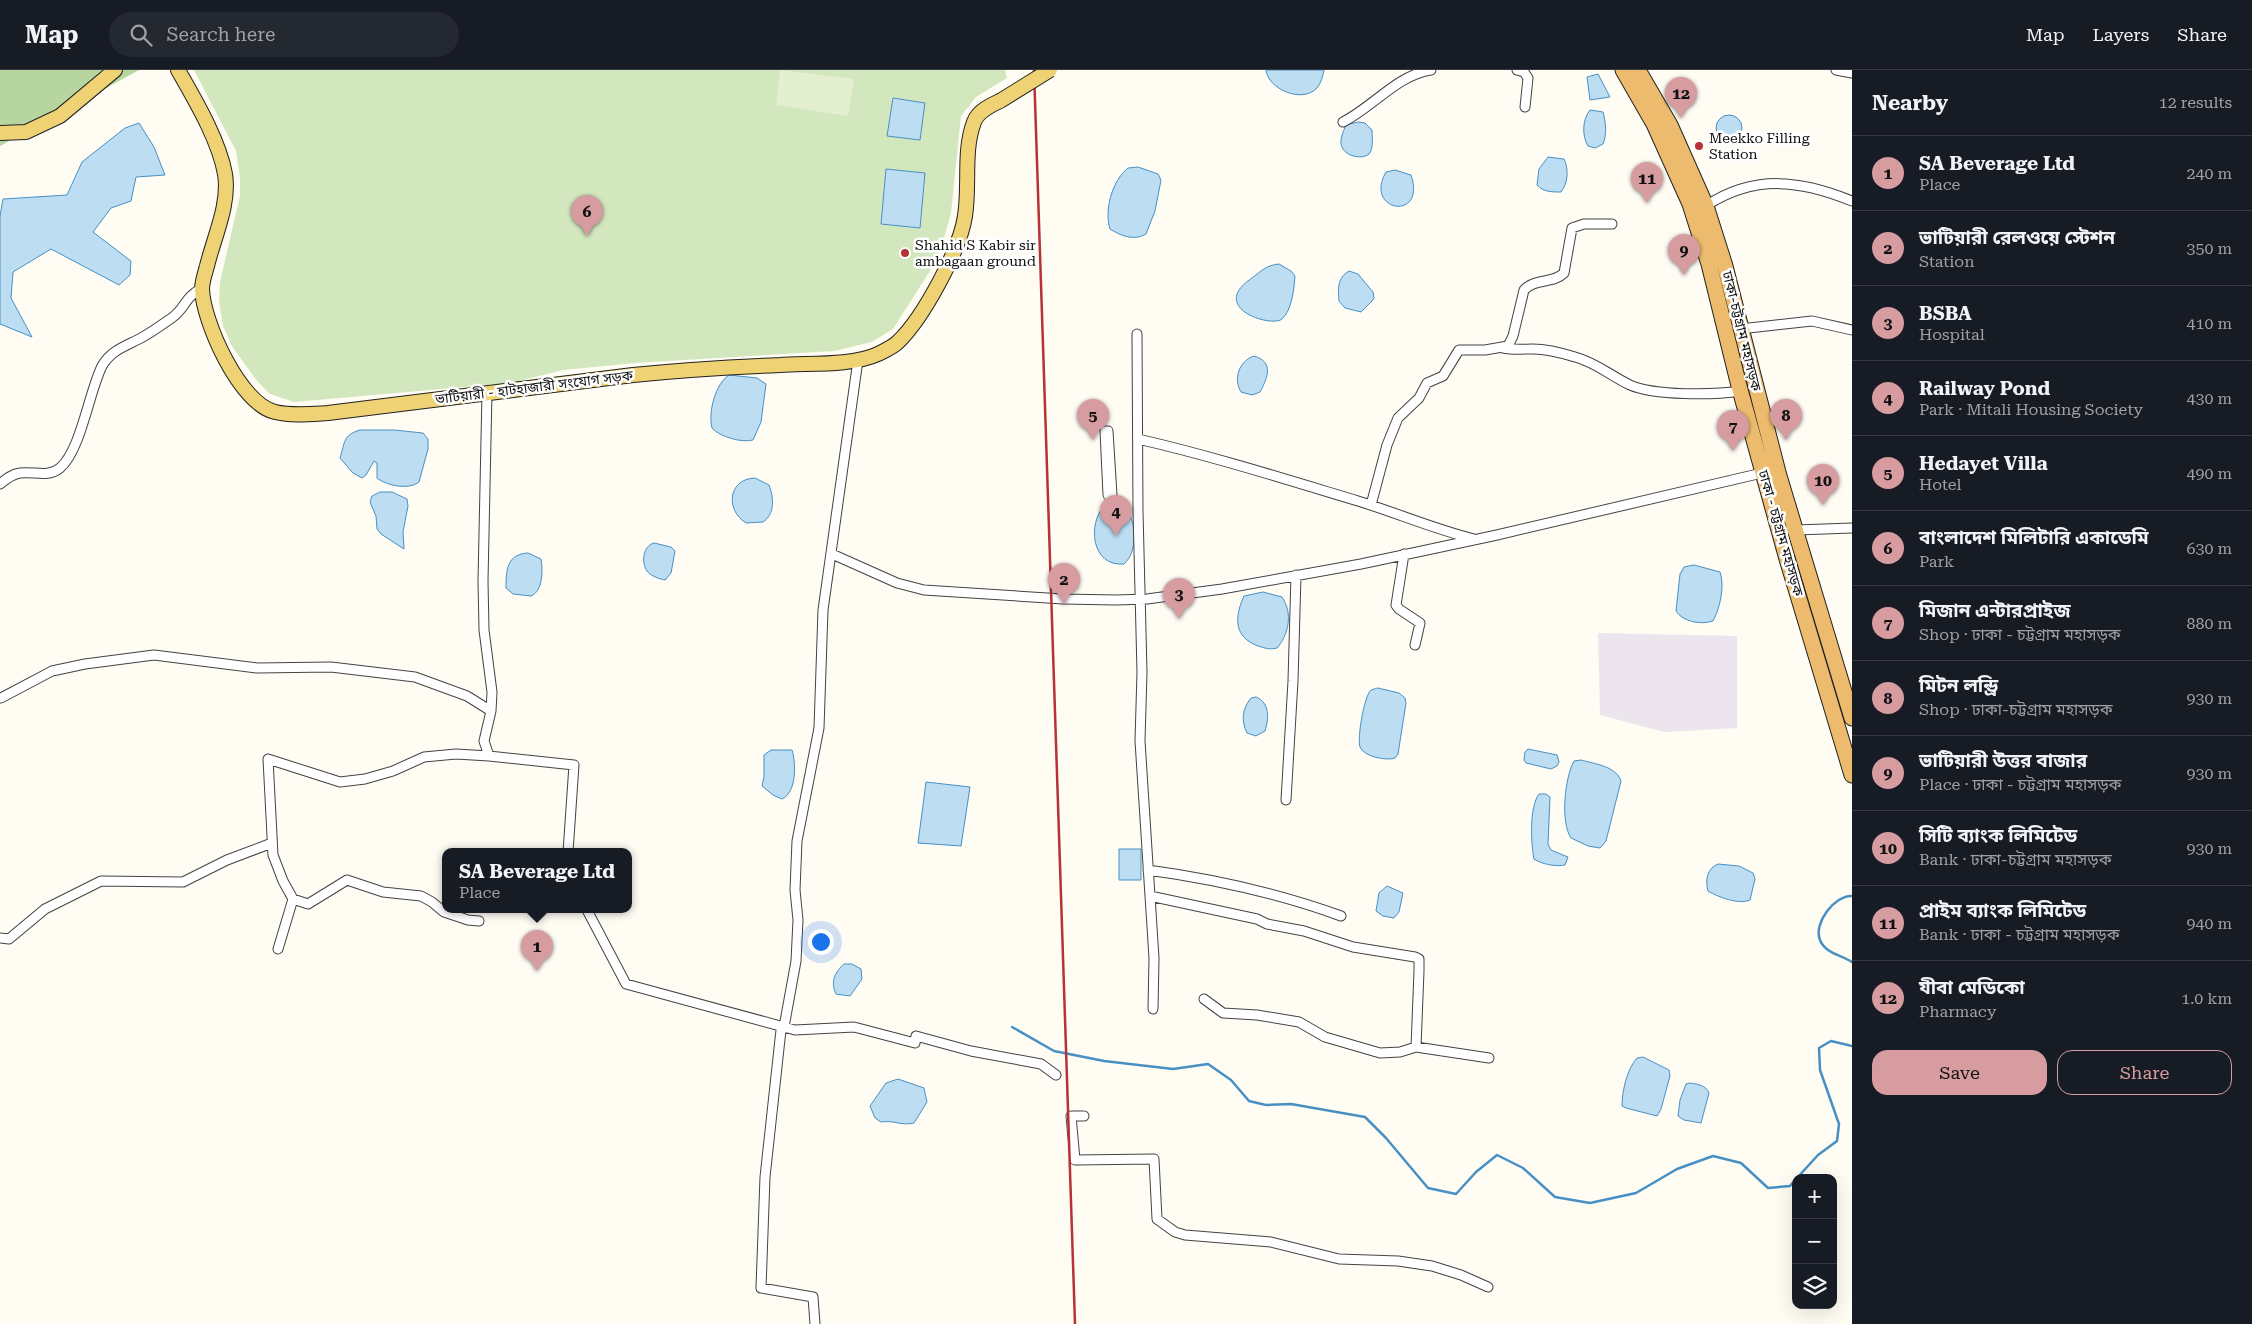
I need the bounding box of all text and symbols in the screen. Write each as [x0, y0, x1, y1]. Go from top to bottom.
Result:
search box [109, 12, 459, 57]
text: Map [25, 21, 79, 49]
icon: search [127, 21, 155, 49]
text: Search here [167, 23, 275, 46]
text: Map [2026, 24, 2065, 45]
text: Layers [2093, 24, 2149, 45]
text: Share [2177, 24, 2227, 45]
pin: 12 [1665, 77, 1697, 118]
text: Nearby [1872, 91, 1948, 115]
text: 12 results [2159, 93, 2232, 112]
place label: Meekko Filling Station [1709, 130, 1810, 162]
marker: Meekko Filling Station [1693, 140, 1705, 152]
text: SA Beverage Ltd [1919, 152, 2075, 175]
pin: 11 [1631, 162, 1663, 203]
text: 1 [1884, 164, 1892, 183]
text: 240 m [2186, 164, 2232, 183]
text: Place [1919, 175, 1960, 194]
pin: 6 [571, 195, 603, 236]
text: ভাটিয়ারী রেলওয়ে স্টেশন [1919, 226, 2115, 249]
pin: 9 [1668, 234, 1700, 275]
place label: Shahid S Kabir sir ambagaan ground [915, 237, 1036, 269]
text: 2 [1884, 239, 1892, 258]
text: 350 m [2186, 239, 2232, 258]
marker: Shahid S Kabir sir ambagaan ground [899, 247, 911, 259]
text: Station [1919, 252, 1975, 271]
street label: ঢাকা-চট্টগ্রাম মহাসড়ক [1719, 268, 1765, 393]
text: BSBA [1919, 302, 1972, 325]
text: 3 [1884, 314, 1892, 333]
text: 410 m [2186, 314, 2232, 333]
text: Hospital [1919, 325, 1985, 344]
street label: ভাটিয়ারী - হাটহাজারী সংযোগ সড়ক [433, 367, 635, 407]
text: Railway Pond [1919, 377, 2050, 400]
text: 4 [1884, 389, 1892, 408]
text: 430 m [2186, 389, 2232, 408]
pin: 5 [1077, 399, 1109, 440]
pin: 8 [1770, 399, 1802, 440]
text: Park · Mitali Housing Society [1919, 400, 2143, 419]
pin: 7 [1717, 410, 1749, 451]
text: Hedayet Villa [1919, 452, 2048, 475]
pin: 10 [1807, 464, 1839, 505]
text: 5 [1884, 464, 1892, 483]
text: 490 m [2186, 464, 2232, 483]
street label: ঢাকা - চট্টগ্রাম মহাসড়ক [1755, 467, 1807, 599]
text: Hotel [1919, 475, 1961, 494]
pin: 4 [1100, 495, 1132, 536]
text: বাংলাদেশ মিলিটারি একাডেমি [1919, 526, 2149, 549]
text: 6 [1884, 539, 1892, 558]
text: 630 m [2186, 539, 2232, 558]
text: Park [1919, 552, 1954, 571]
pin: 2 [1048, 563, 1080, 604]
pin: 3 [1163, 578, 1195, 619]
text: মিজান এন্টারপ্রাইজ [1919, 599, 2071, 622]
text: 7 [1884, 614, 1892, 633]
text: 880 m [2186, 614, 2232, 633]
text: Shop · ঢাকা - চট্টগ্রাম মহাসড়ক [1919, 625, 2121, 644]
text: মিটন লন্ড্রি [1919, 674, 1998, 697]
text: 8 [1884, 689, 1892, 708]
text: 930 m [2186, 689, 2232, 708]
text: Shop · ঢাকা-চট্টগ্রাম মহাসড়ক [1919, 700, 2113, 719]
text: ভাটিয়ারী উত্তর বাজার [1919, 749, 2087, 772]
text: 9 [1884, 764, 1892, 783]
text: 930 m [2186, 764, 2232, 783]
text: Place · ঢাকা - চট্টগ্রাম মহাসড়ক [1919, 775, 2122, 794]
text: সিটি ব্যাংক লিমিটেড [1919, 824, 2077, 847]
text: 10 [1879, 839, 1897, 858]
text: 930 m [2186, 839, 2232, 858]
popup [442, 848, 632, 913]
text: Bank · ঢাকা-চট্টগ্রাম মহাসড়ক [1919, 850, 2112, 869]
text: SA Beverage Ltd [459, 860, 615, 883]
text: Place [459, 883, 500, 902]
text: প্রাইম ব্যাংক লিমিটেড [1919, 899, 2086, 922]
text: 11 [1879, 914, 1897, 933]
text: 940 m [2186, 914, 2232, 933]
text: Bank · ঢাকা - চট্টগ্রাম মহাসড়ক [1919, 925, 2120, 944]
your location [808, 929, 834, 955]
pin: 1 [521, 930, 553, 971]
text: যীবা মেডিকো [1919, 976, 2025, 999]
text: 12 [1879, 989, 1897, 1008]
text: 1.0 km [2181, 989, 2232, 1008]
text: Pharmacy [1919, 1002, 1996, 1021]
button: Save [1872, 1050, 2047, 1095]
button: Share [2057, 1050, 2232, 1095]
map controls [1792, 1174, 1837, 1309]
button: + [1792, 1174, 1837, 1219]
button: − [1792, 1219, 1837, 1264]
button: layers [1792, 1264, 1837, 1309]

